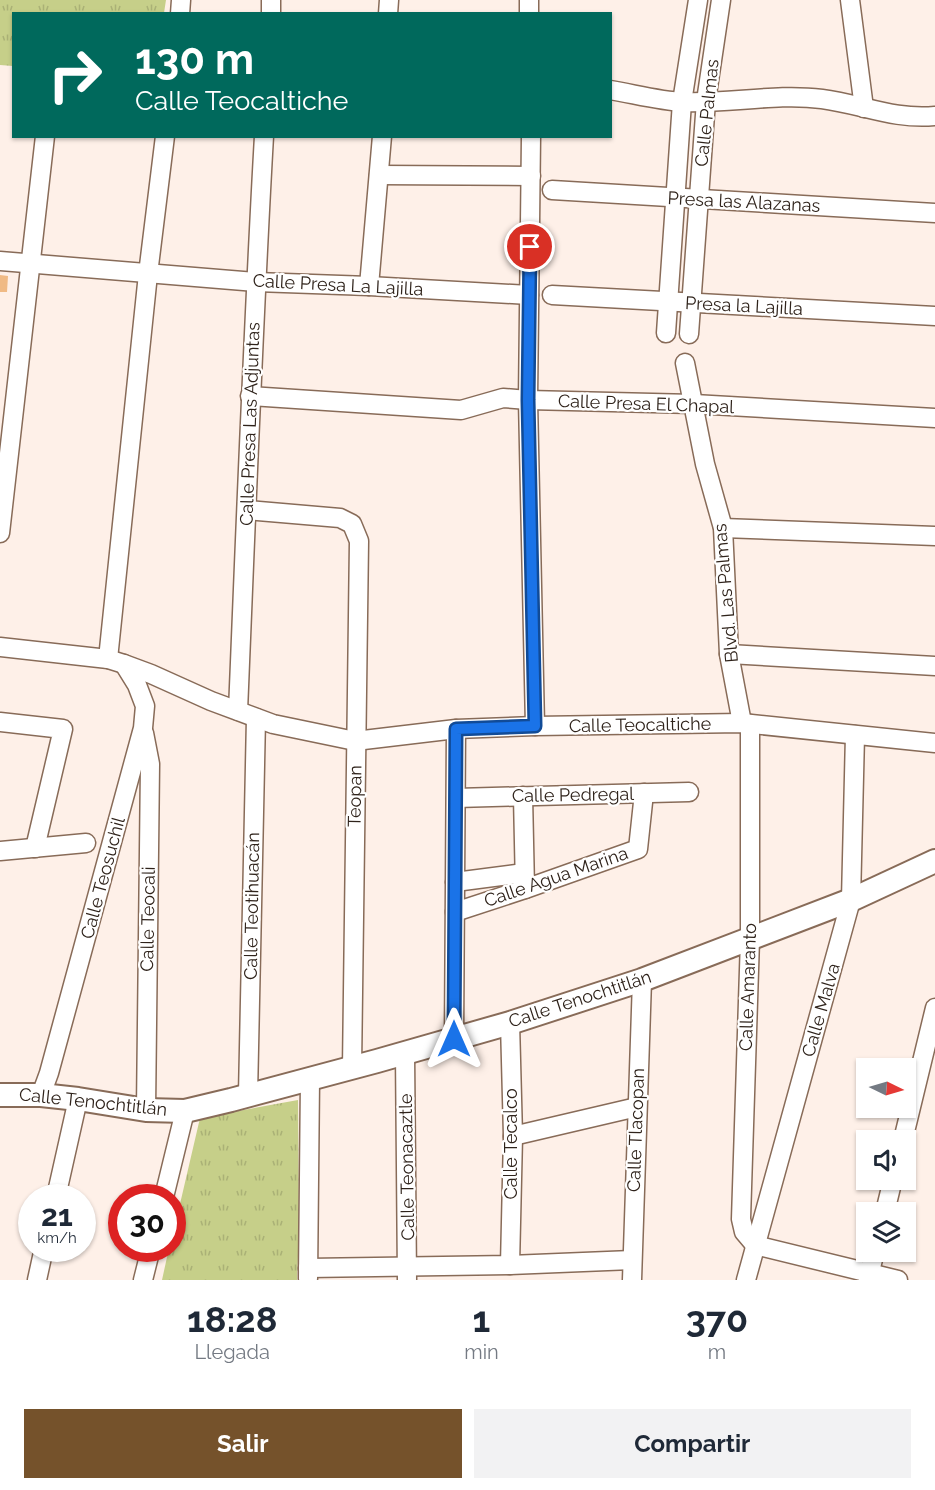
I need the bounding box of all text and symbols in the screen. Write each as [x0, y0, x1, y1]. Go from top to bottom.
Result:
text: 130 m [135, 35, 254, 84]
icon: right [36, 36, 114, 114]
street label: Calle Palmas [690, 58, 723, 168]
text: Calle Teocaltiche [135, 85, 348, 116]
street label: Presa las Alazanas [667, 187, 821, 216]
pin [504, 221, 555, 272]
icon: arrive [513, 230, 546, 263]
street label: Calle Presa La Lajilla [252, 270, 424, 299]
street label: Presa la Lajilla [685, 292, 804, 319]
street label: Calle Presa Las Adjuntas [235, 321, 264, 526]
street label: Calle Presa El Chapal [558, 390, 735, 417]
street label: Blvd. Las Palmas [709, 522, 742, 663]
street label: Calle Teocaltiche [569, 713, 712, 736]
street label: Teopan [343, 765, 366, 827]
street label: Calle Pedregal [512, 783, 634, 806]
street label: Calle Teosuchil [76, 814, 129, 941]
street label: Calle Teotihuacán [240, 832, 263, 980]
street label: Calle Agua Marina [481, 842, 631, 911]
street label: Calle Teocali [136, 866, 159, 972]
street label: Calle Amaranto [735, 922, 760, 1051]
street label: Calle Malva [797, 961, 844, 1059]
street label: Calle Tenochtitlán [506, 966, 654, 1032]
position arrow [422, 1007, 486, 1071]
north arrow [856, 1058, 916, 1118]
map controls [856, 1058, 916, 1262]
street label: Calle Tlacopan [623, 1068, 648, 1192]
street label: Calle Tenochtitlán [18, 1083, 168, 1120]
street label: Calle Tecalco [500, 1088, 521, 1200]
street label: Calle Teonacaztle [395, 1093, 418, 1241]
button: sound [856, 1130, 916, 1190]
speed limit sign: 30 [108, 1184, 186, 1262]
text: 21 [41, 1198, 73, 1233]
button: layers [856, 1202, 916, 1262]
text: km/h [37, 1229, 77, 1247]
text: 18:28 [187, 1298, 277, 1340]
text: 1 [473, 1298, 490, 1340]
text: 370 [686, 1298, 748, 1340]
text: Llegada [194, 1340, 270, 1364]
text: min [464, 1340, 499, 1364]
text: m [708, 1340, 726, 1364]
button: Salir [24, 1409, 462, 1478]
button: Compartir [474, 1409, 911, 1478]

